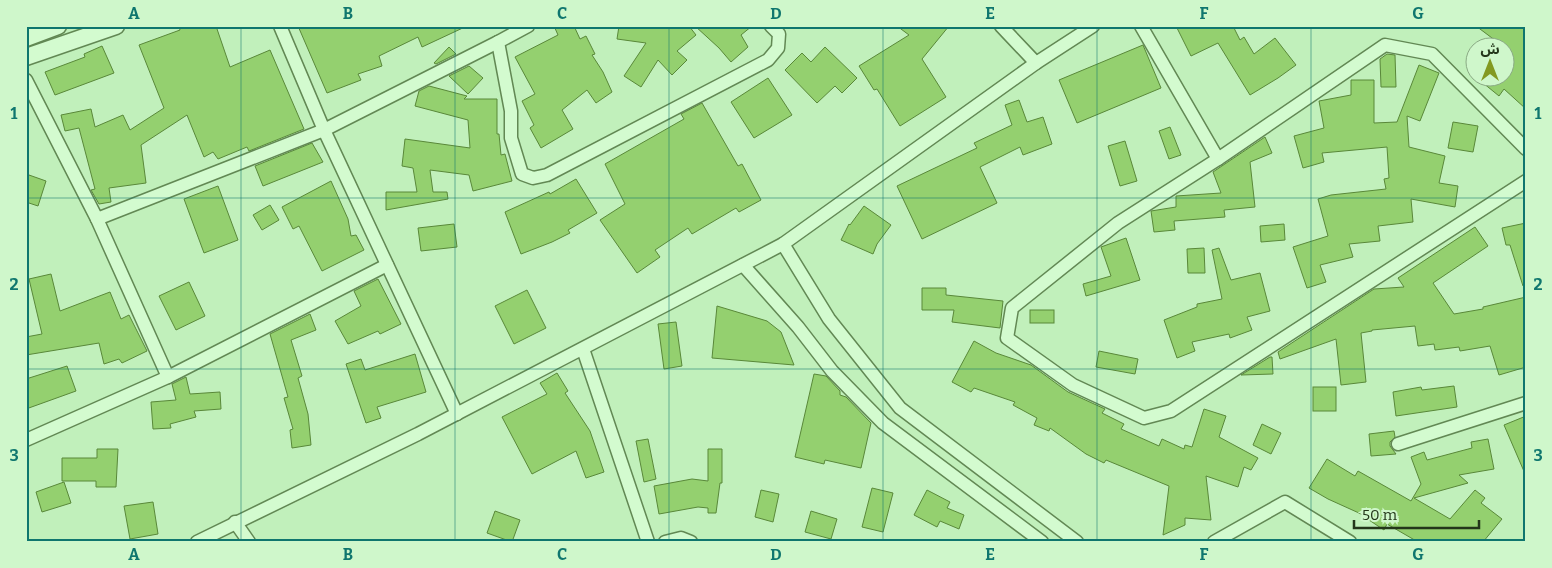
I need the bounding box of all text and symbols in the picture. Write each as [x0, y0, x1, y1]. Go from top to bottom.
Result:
text: A [128, 4, 140, 23]
text: B [343, 4, 353, 23]
text: C [557, 4, 567, 23]
text: D [770, 4, 782, 23]
text: E [985, 4, 995, 23]
text: F [1200, 4, 1209, 23]
text: G [1412, 4, 1424, 23]
north arrow [1464, 38, 1514, 88]
text: ش [1480, 41, 1500, 58]
text: 1 [11, 104, 18, 123]
text: 1 [1535, 104, 1542, 123]
text: 2 [9, 275, 19, 294]
text: 2 [1533, 275, 1543, 294]
text: 3 [9, 446, 19, 465]
text: 3 [1533, 446, 1543, 465]
scale bar [1354, 498, 1480, 530]
text: 50 m [1362, 506, 1398, 524]
text: A [128, 545, 140, 564]
text: B [343, 545, 353, 564]
text: C [557, 545, 567, 564]
text: D [770, 545, 782, 564]
text: E [985, 545, 995, 564]
text: F [1200, 545, 1209, 564]
text: G [1412, 545, 1424, 564]

